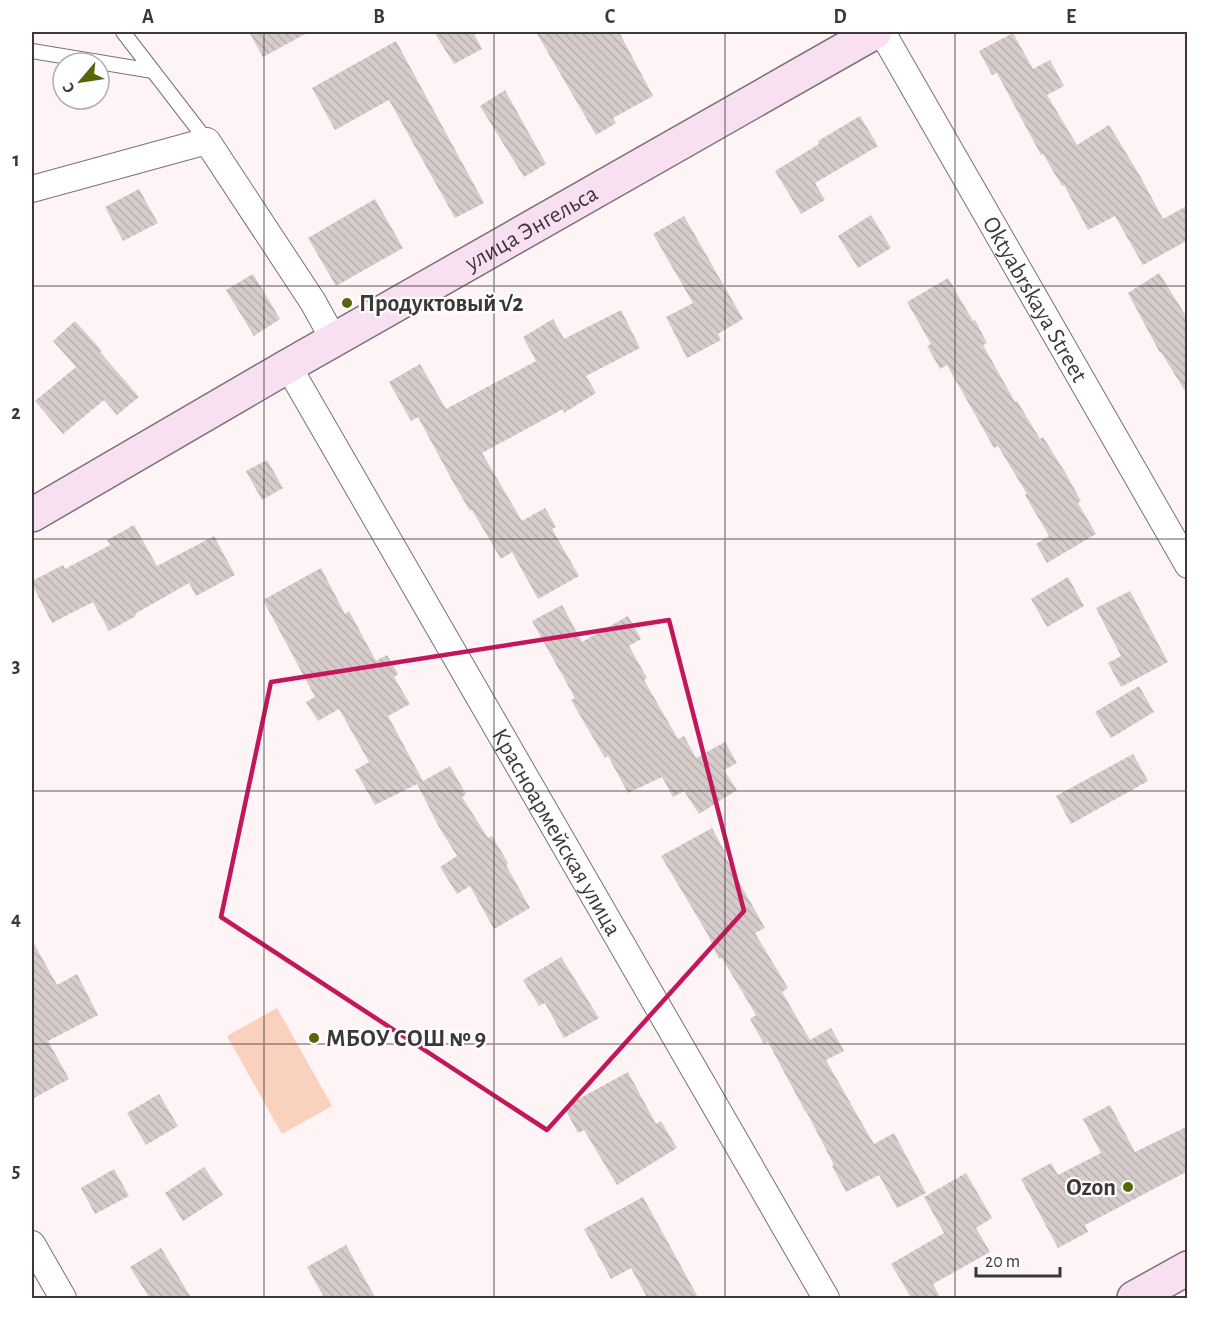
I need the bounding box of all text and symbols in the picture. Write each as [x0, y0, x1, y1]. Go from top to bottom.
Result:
text: A [142, 7, 154, 27]
text: B [373, 7, 385, 27]
text: C [605, 7, 616, 27]
text: D [833, 7, 847, 27]
text: E [1066, 7, 1076, 27]
north arrow [51, 51, 111, 111]
text: С [60, 80, 78, 96]
text: 1 [12, 150, 20, 170]
street label: улица Энгельса [460, 181, 602, 276]
street label: Oktyabrskaya Street [978, 213, 1091, 387]
place label: Продуктовый √2 [359, 292, 523, 316]
marker: Продуктовый √2 [340, 296, 354, 310]
text: 2 [11, 403, 21, 423]
text: 3 [12, 656, 20, 676]
street label: Красноармейская улица [487, 725, 625, 940]
text: 4 [11, 909, 21, 929]
place label: МБОУ СОШ № 9 [326, 1027, 486, 1051]
marker: МБОУ СОШ № 9 [307, 1031, 321, 1045]
text: 5 [12, 1161, 20, 1181]
place label: Ozon [1066, 1176, 1116, 1200]
marker: Ozon [1121, 1180, 1135, 1194]
scale bar [976, 1240, 1060, 1278]
text: 20 m [985, 1253, 1020, 1271]

